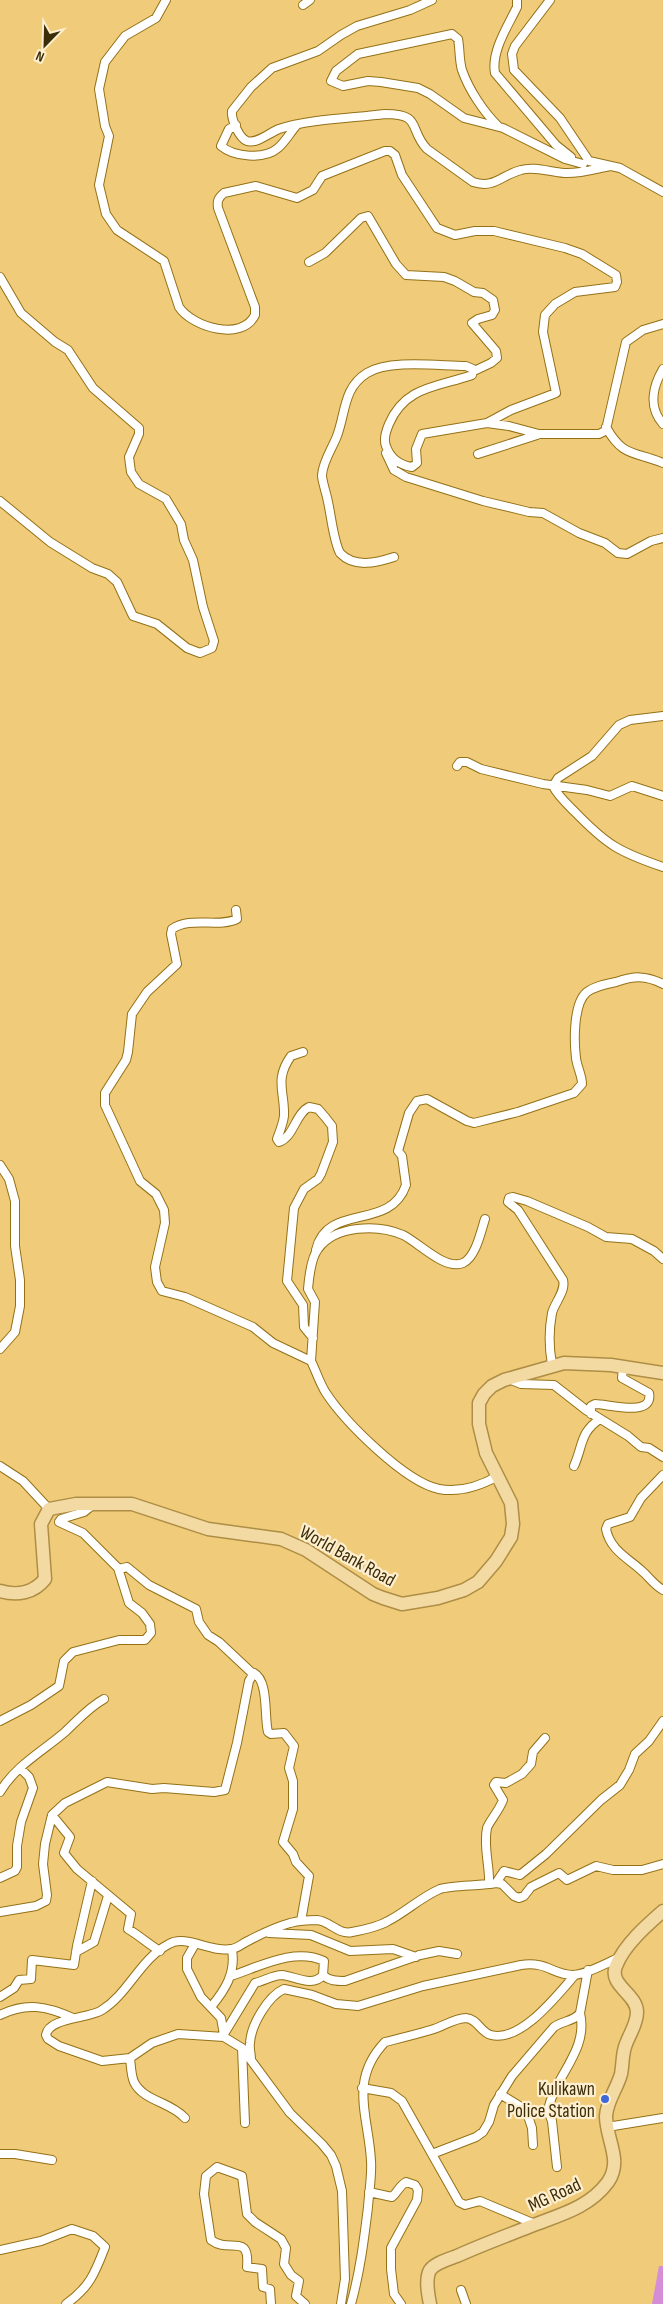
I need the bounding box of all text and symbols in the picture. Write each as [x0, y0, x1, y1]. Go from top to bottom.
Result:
north arrow [20, 20, 70, 70]
text: N [33, 47, 47, 66]
street label: World Bank Road [295, 1521, 399, 1592]
place label: Kulikawn Police Station [507, 2078, 595, 2123]
marker: Kulikawn Police Station [599, 2093, 611, 2105]
street label: MG Road [525, 2173, 585, 2218]

